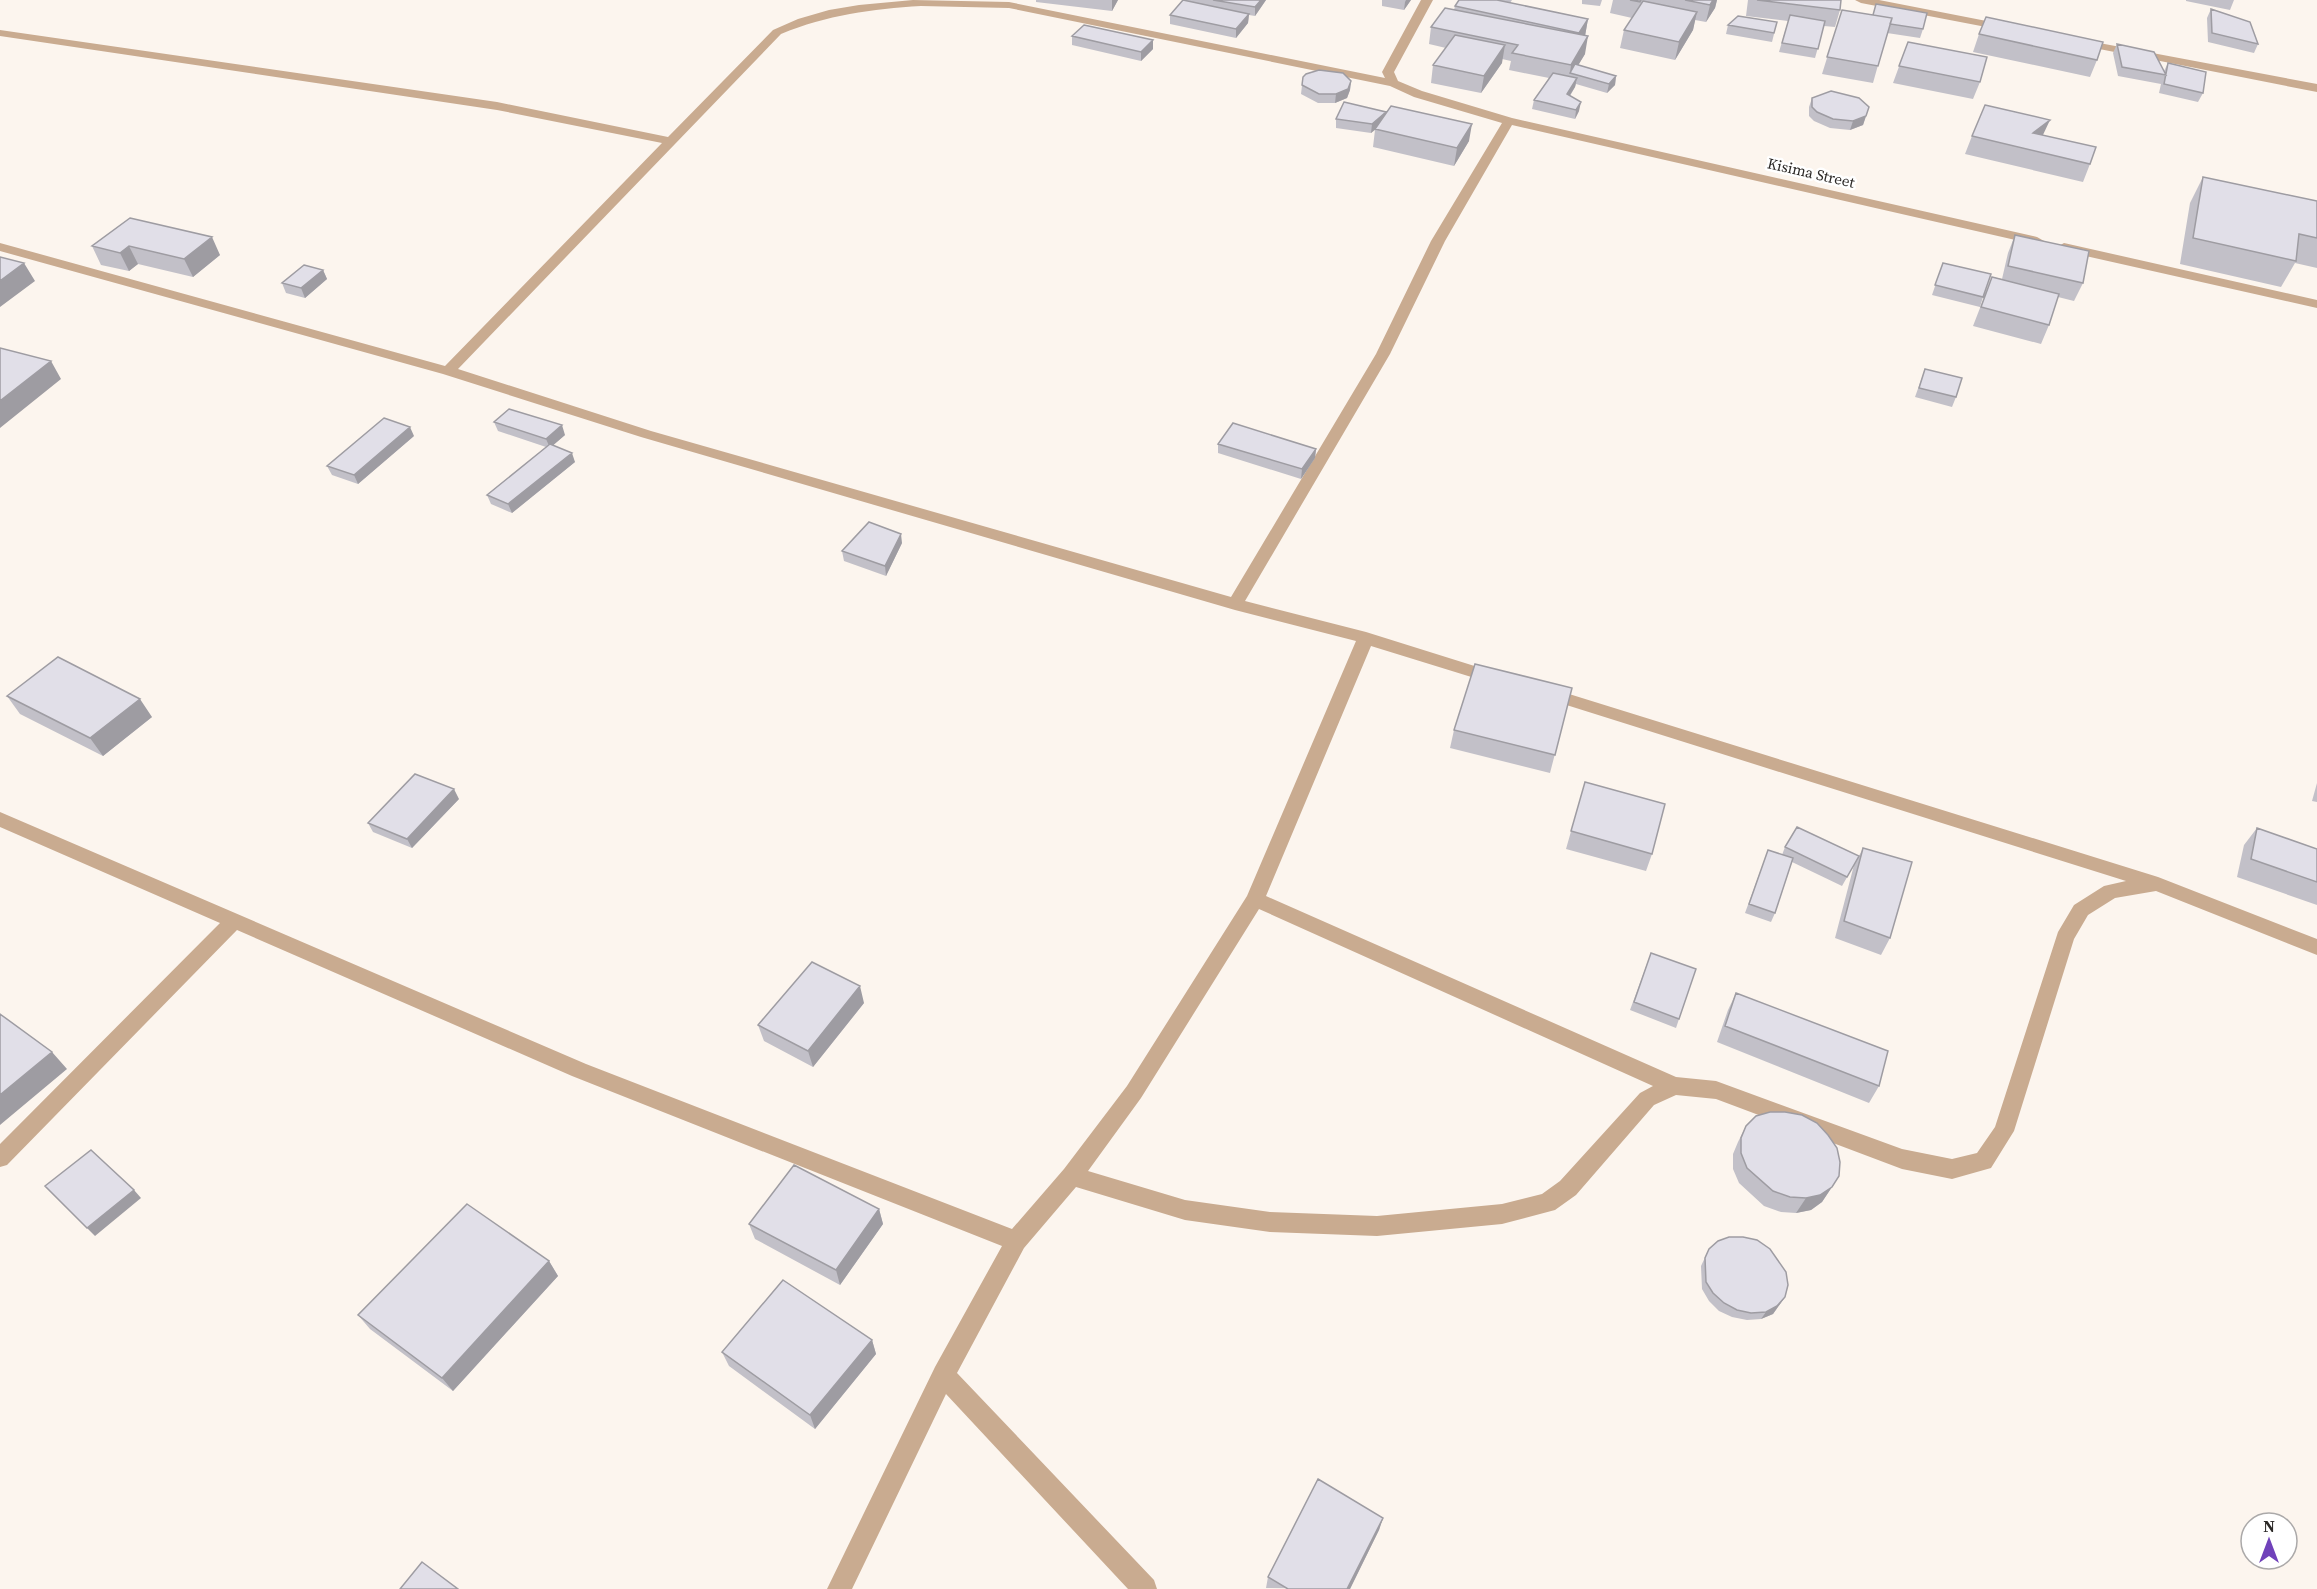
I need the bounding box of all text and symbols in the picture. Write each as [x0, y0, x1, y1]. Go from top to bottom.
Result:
street label: Kisima Street [1765, 152, 1857, 193]
north arrow [2239, 1511, 2299, 1571]
text: N [2263, 1515, 2275, 1537]

